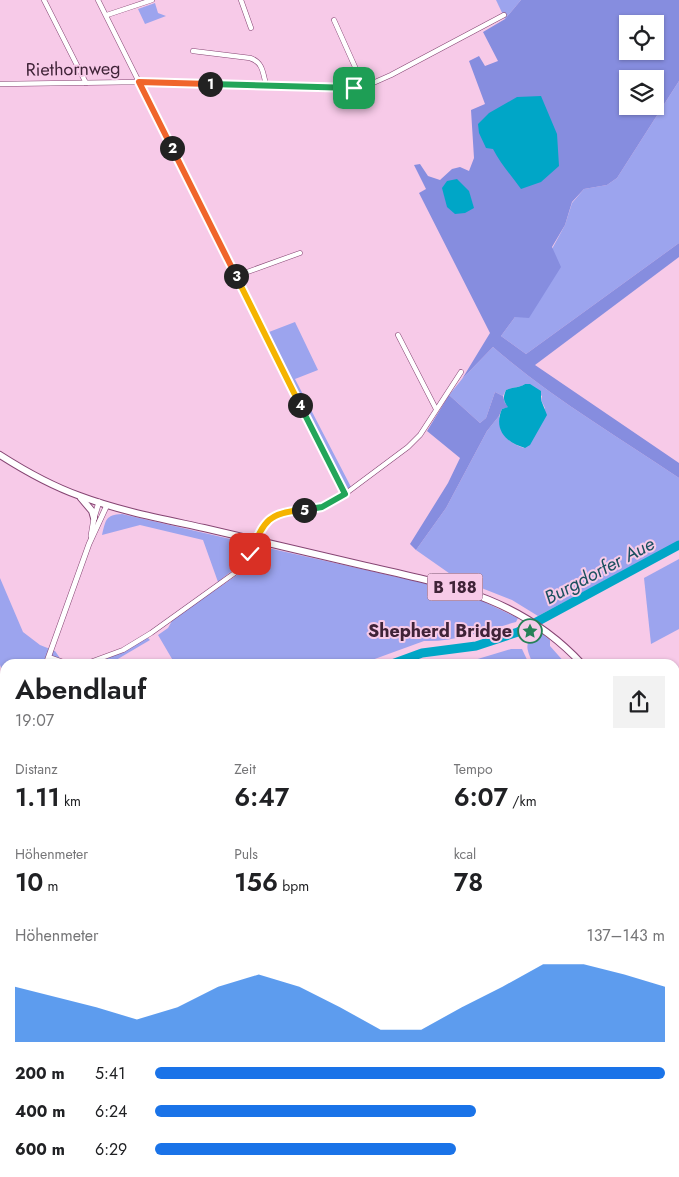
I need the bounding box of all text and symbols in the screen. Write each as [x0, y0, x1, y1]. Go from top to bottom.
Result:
map controls [619, 15, 664, 115]
button: locate [619, 15, 664, 60]
street label: Riethornweg [25, 55, 121, 83]
pin [333, 67, 375, 109]
button: layers [619, 70, 664, 115]
pin: 1 [198, 72, 222, 96]
text: 1 [207, 74, 214, 94]
icon: arrive [340, 74, 368, 102]
pin: 2 [160, 136, 184, 160]
text: 2 [168, 138, 177, 158]
pin: 3 [224, 264, 248, 288]
text: 3 [232, 266, 241, 286]
pin: 4 [288, 392, 312, 418]
text: 4 [296, 395, 305, 415]
pin: 5 [292, 498, 316, 522]
text: 5 [300, 500, 309, 520]
water label: Burgdorfer Aue [539, 530, 660, 611]
pin [229, 533, 271, 575]
icon: check [236, 540, 264, 568]
road number: B 188 [428, 574, 482, 600]
place label: Shepherd Bridge [368, 618, 512, 644]
place icon: Shepherd Bridge [517, 618, 543, 644]
text: Abendlauf [15, 669, 146, 710]
button: share [613, 676, 665, 728]
text: 19:07 [15, 709, 54, 732]
text: Distanz [15, 759, 58, 779]
text: Zeit [234, 759, 256, 779]
text: Tempo [454, 759, 493, 779]
text: 1.11 [15, 779, 60, 815]
text: 6:47 [234, 779, 289, 815]
text: 6:07 [454, 779, 508, 815]
text: km [60, 791, 81, 811]
text: /km [508, 791, 537, 811]
text: Höhenmeter [15, 844, 88, 864]
text: Puls [234, 844, 258, 864]
text: kcal [454, 844, 476, 864]
text: 10 [15, 864, 43, 900]
text: 156 [234, 864, 278, 900]
text: 78 [454, 864, 483, 900]
text: m [43, 876, 58, 896]
text: bpm [278, 876, 309, 896]
text: Höhenmeter [15, 924, 99, 947]
text: 137–143 m [587, 924, 665, 947]
text: 200 m [15, 1062, 65, 1085]
text: 5:41 [95, 1062, 125, 1085]
text: 400 m [15, 1100, 65, 1123]
text: 6:24 [95, 1100, 127, 1123]
text: 600 m [15, 1138, 65, 1161]
text: 6:29 [95, 1138, 127, 1161]

